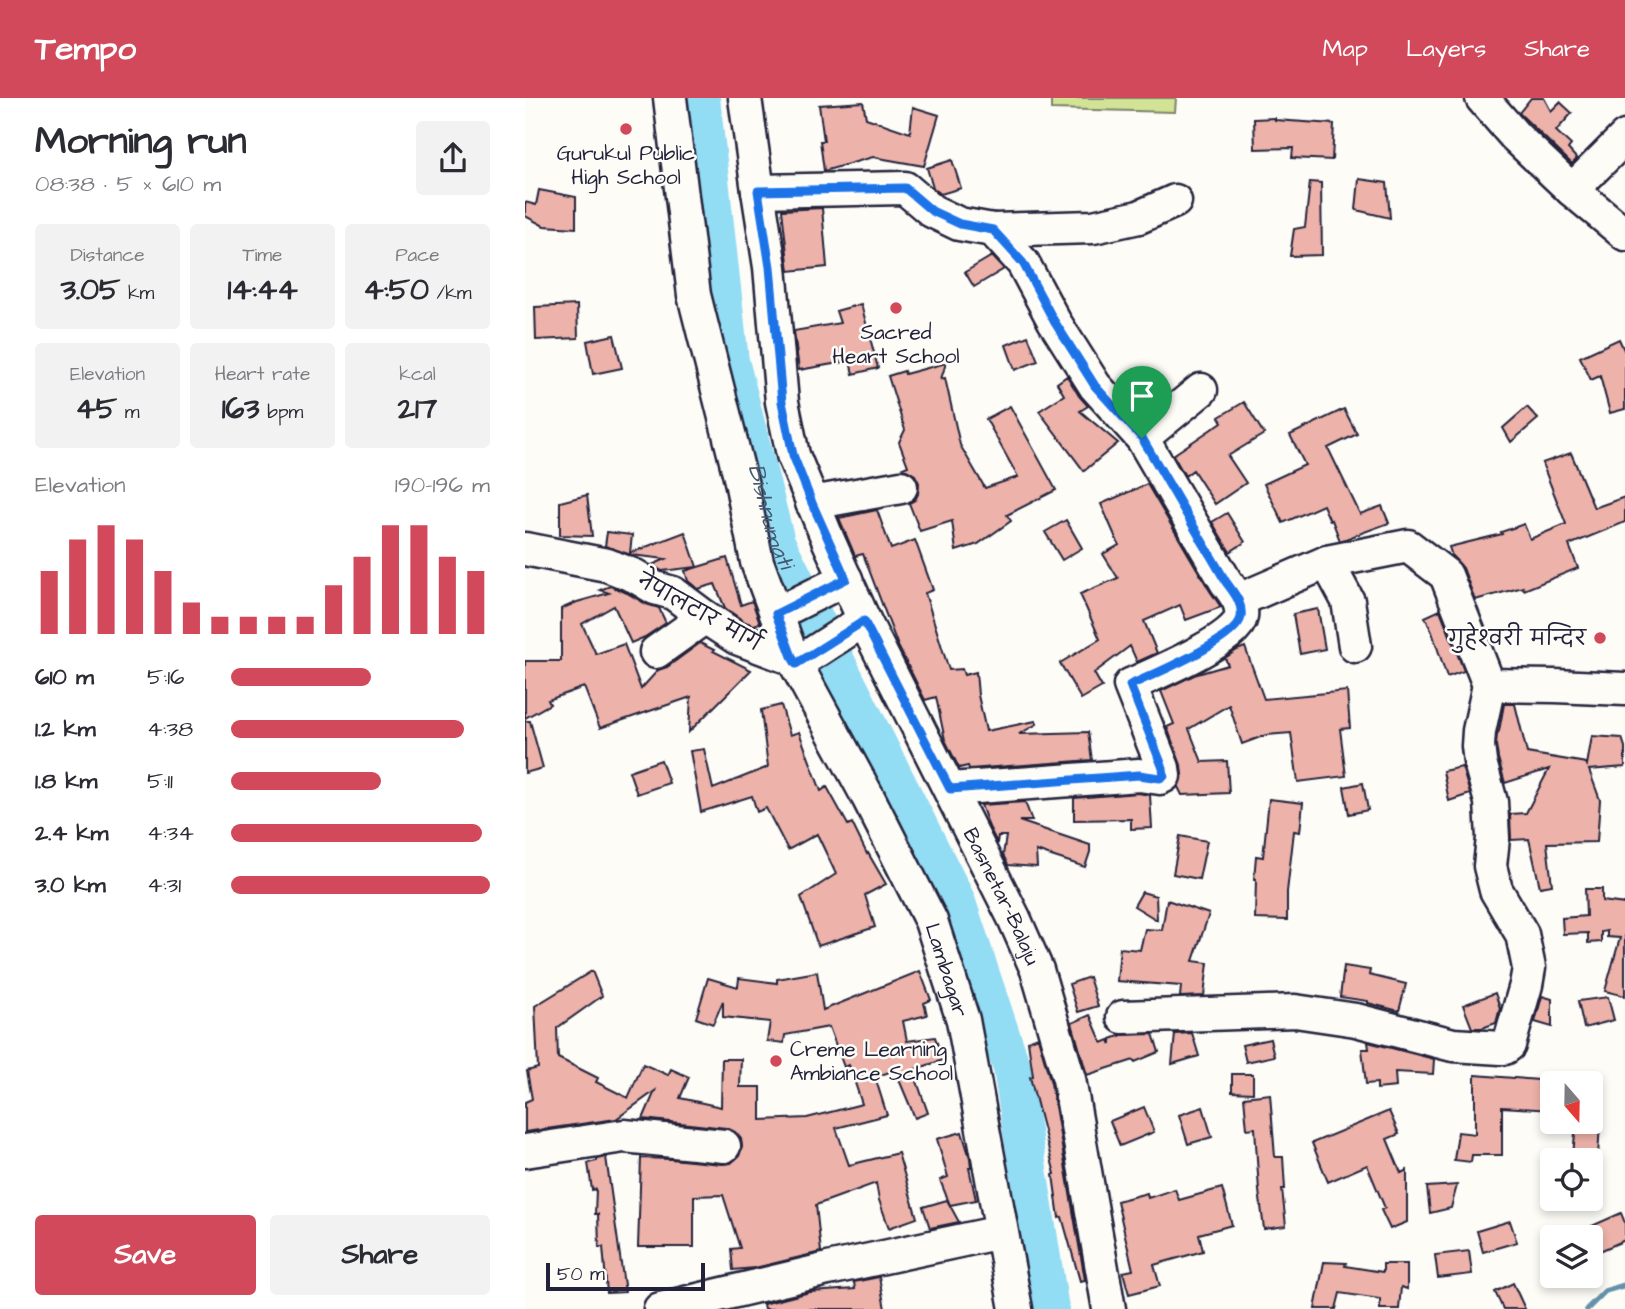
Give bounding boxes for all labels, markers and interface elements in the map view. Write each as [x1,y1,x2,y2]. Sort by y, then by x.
text: Tempo [35,26,136,72]
text: Map [1323,32,1368,66]
text: Layers [1406,32,1486,66]
text: Share [1524,32,1590,66]
text: Morning run [35,116,247,168]
button: share [416,121,490,195]
marker: Gurukul Public High School [618,121,634,137]
place label: Gurukul Public High School [557,139,695,194]
text: 08:38 · 5 × 610 m [35,168,221,200]
text: Distance [71,242,144,269]
text: Time [243,242,282,269]
text: Pace [395,242,440,269]
text: 3.05 [61,269,120,311]
text: 14:44 [227,269,298,311]
text: 4:50 [363,269,429,311]
text: km [120,280,154,307]
text: /km [429,280,472,307]
marker: Sacred Heart School [888,300,904,316]
place label: Sacred Heart School [832,318,960,371]
text: Elevation [70,361,145,388]
text: Heart rate [215,361,310,388]
text: kcal [399,361,436,388]
pin [1112,366,1172,438]
icon: arrive [1123,377,1161,415]
text: 45 [75,388,117,430]
text: 163 [222,388,260,430]
text: 217 [398,388,437,430]
text: m [117,399,140,426]
text: bpm [260,399,303,426]
water label: Bishnumati [740,460,803,577]
text: Elevation [35,469,126,501]
text: 190–196 m [395,469,490,501]
street label: नेपालटार मार्ग [632,563,769,659]
place label: गुहेश्वरी मन्दिर [1447,622,1588,653]
marker: गुहेश्वरी मन्दिर [1592,630,1608,646]
text: 610 m [35,661,94,693]
text: 5:16 [147,661,185,693]
text: 1.2 km [35,713,96,745]
text: 4:38 [147,713,193,745]
text: 1.8 km [35,765,97,797]
text: 5:11 [147,765,173,797]
text: 2.4 km [35,817,108,849]
text: 4:34 [147,817,194,849]
street label: Basnetar-Balaju [956,823,1047,970]
text: 3.0 km [35,869,106,901]
text: 4:31 [147,869,181,901]
street label: Lambagar [918,919,975,1021]
place label: Creme Learning Ambiance School [790,1035,953,1088]
marker: Creme Learning Ambiance School [768,1053,784,1069]
north arrow [1540,1071,1603,1134]
map controls [1540,1071,1603,1288]
button: locate [1540,1148,1603,1211]
button: Save [35,1215,256,1295]
button: Share [270,1215,490,1295]
button: layers [1540,1225,1603,1288]
scale bar [546,1260,705,1292]
text: 50 m [557,1261,605,1288]

